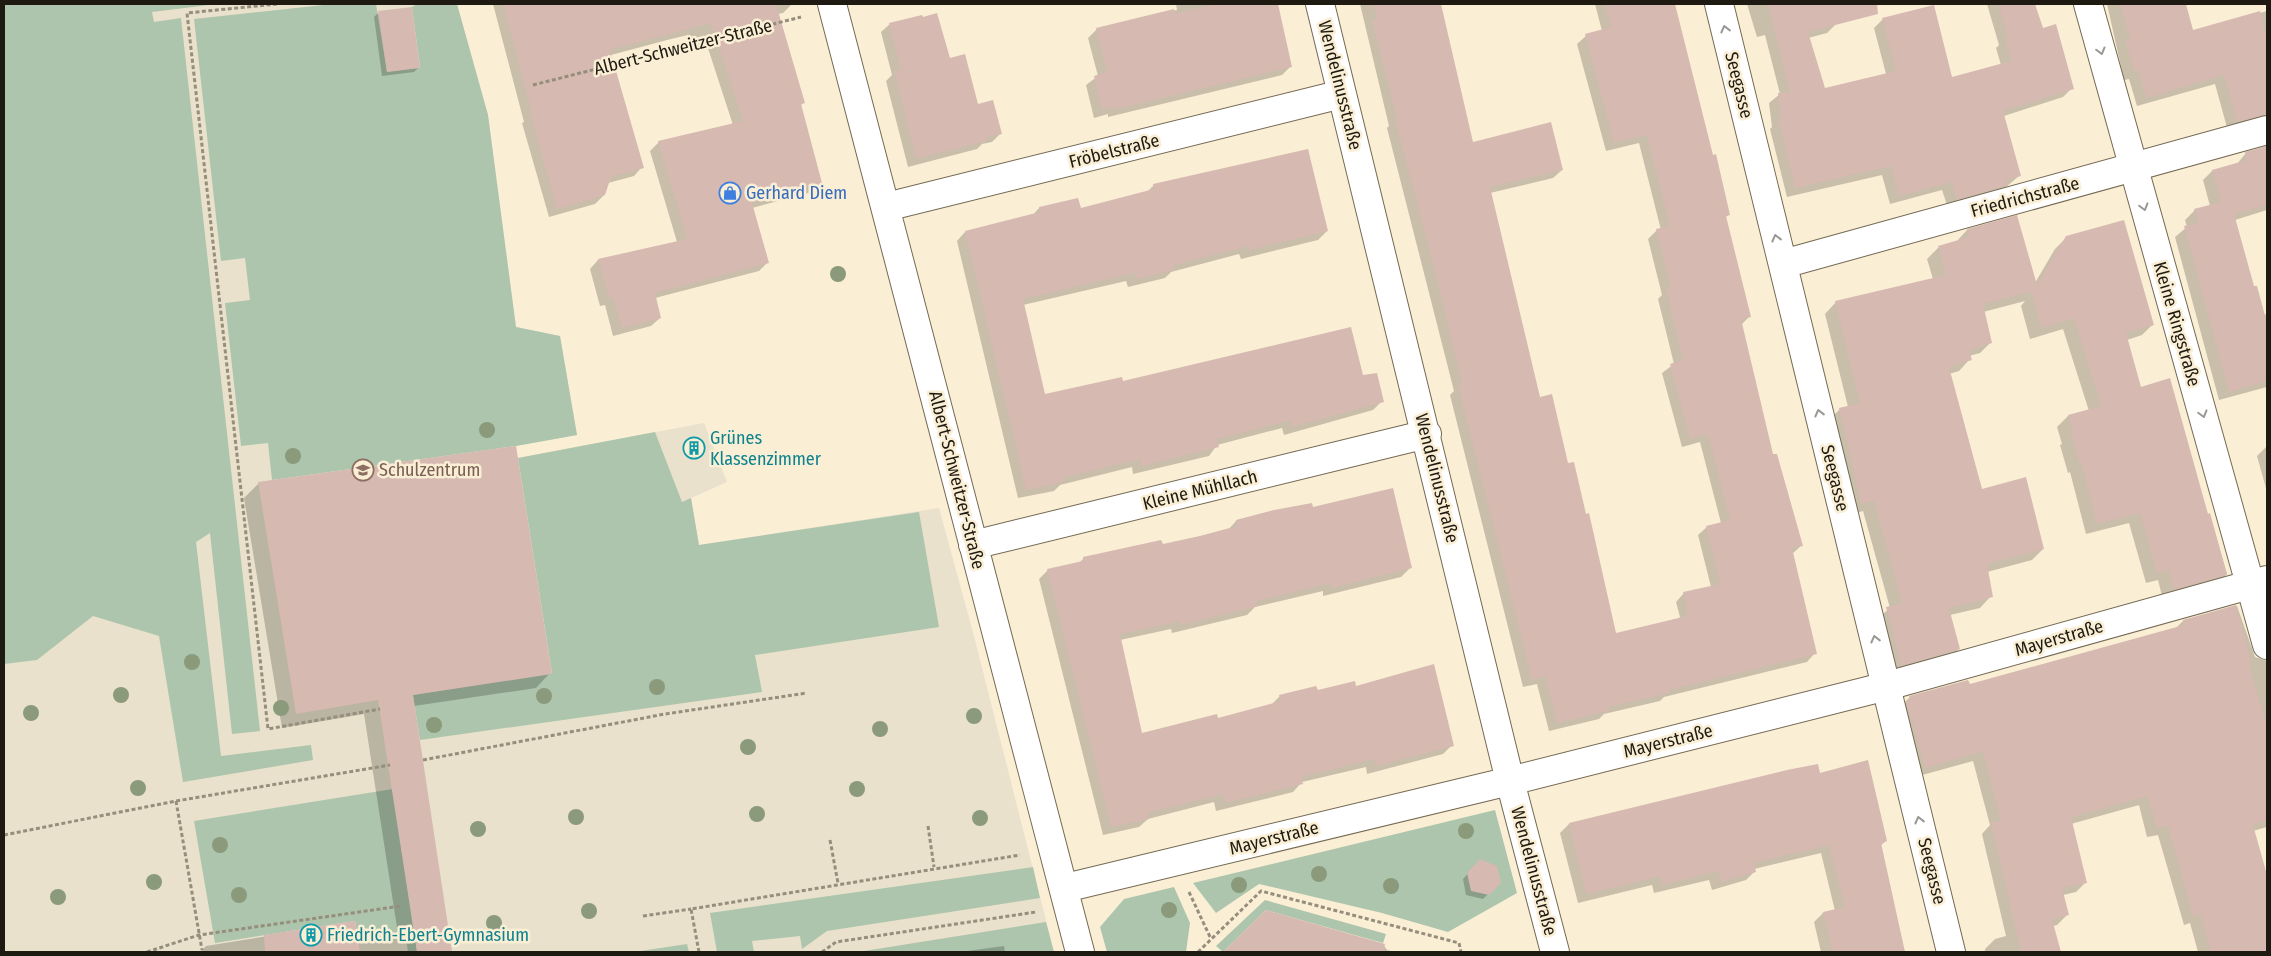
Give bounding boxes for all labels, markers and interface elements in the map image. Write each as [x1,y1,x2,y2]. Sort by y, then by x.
street label: Albert-Schweitzer-Straße [592,14,774,80]
street label: Wendelinusstraße [1313,18,1367,152]
one-way arrow [1720,25,1731,34]
one-way arrow [2095,46,2106,55]
street label: Seegasse [1720,50,1758,121]
street label: Fröbelstraße [1067,129,1162,173]
street label: Friedrichstraße [1968,172,2082,222]
shop icon: Gerhard Diem [718,181,742,205]
place label: Gerhard Diem [746,182,847,204]
one-way arrow [2139,203,2149,211]
one-way arrow [1771,234,1782,243]
street label: Kleine Ringstraße [2149,259,2205,389]
street label: Albert-Schweitzer-Straße [924,389,990,571]
one-way arrow [1814,409,1825,418]
one-way arrow [2197,410,2207,418]
street label: Wendelinusstraße [1410,411,1464,545]
place label: Grünes Klassenzimmer [710,427,822,470]
building icon: Grünes Klassenzimmer [682,436,706,460]
street label: Seegasse [1816,443,1854,514]
school or university icon: Schulzentrum [351,458,375,482]
place label: Schulzentrum [379,459,480,481]
street label: Kleine Mühllach [1140,465,1260,515]
street label: Mayerstraße [2012,615,2106,661]
one-way arrow [1870,634,1881,643]
street label: Mayerstraße [1621,719,1715,763]
street label: Wendelinusstraße [1506,804,1562,938]
one-way arrow [1914,815,1925,824]
street label: Mayerstraße [1227,816,1321,860]
street label: Seegasse [1913,836,1951,907]
building icon: Friedrich-Ebert-Gymnasium [299,923,323,947]
place label: Friedrich-Ebert-Gymnasium [327,924,529,946]

